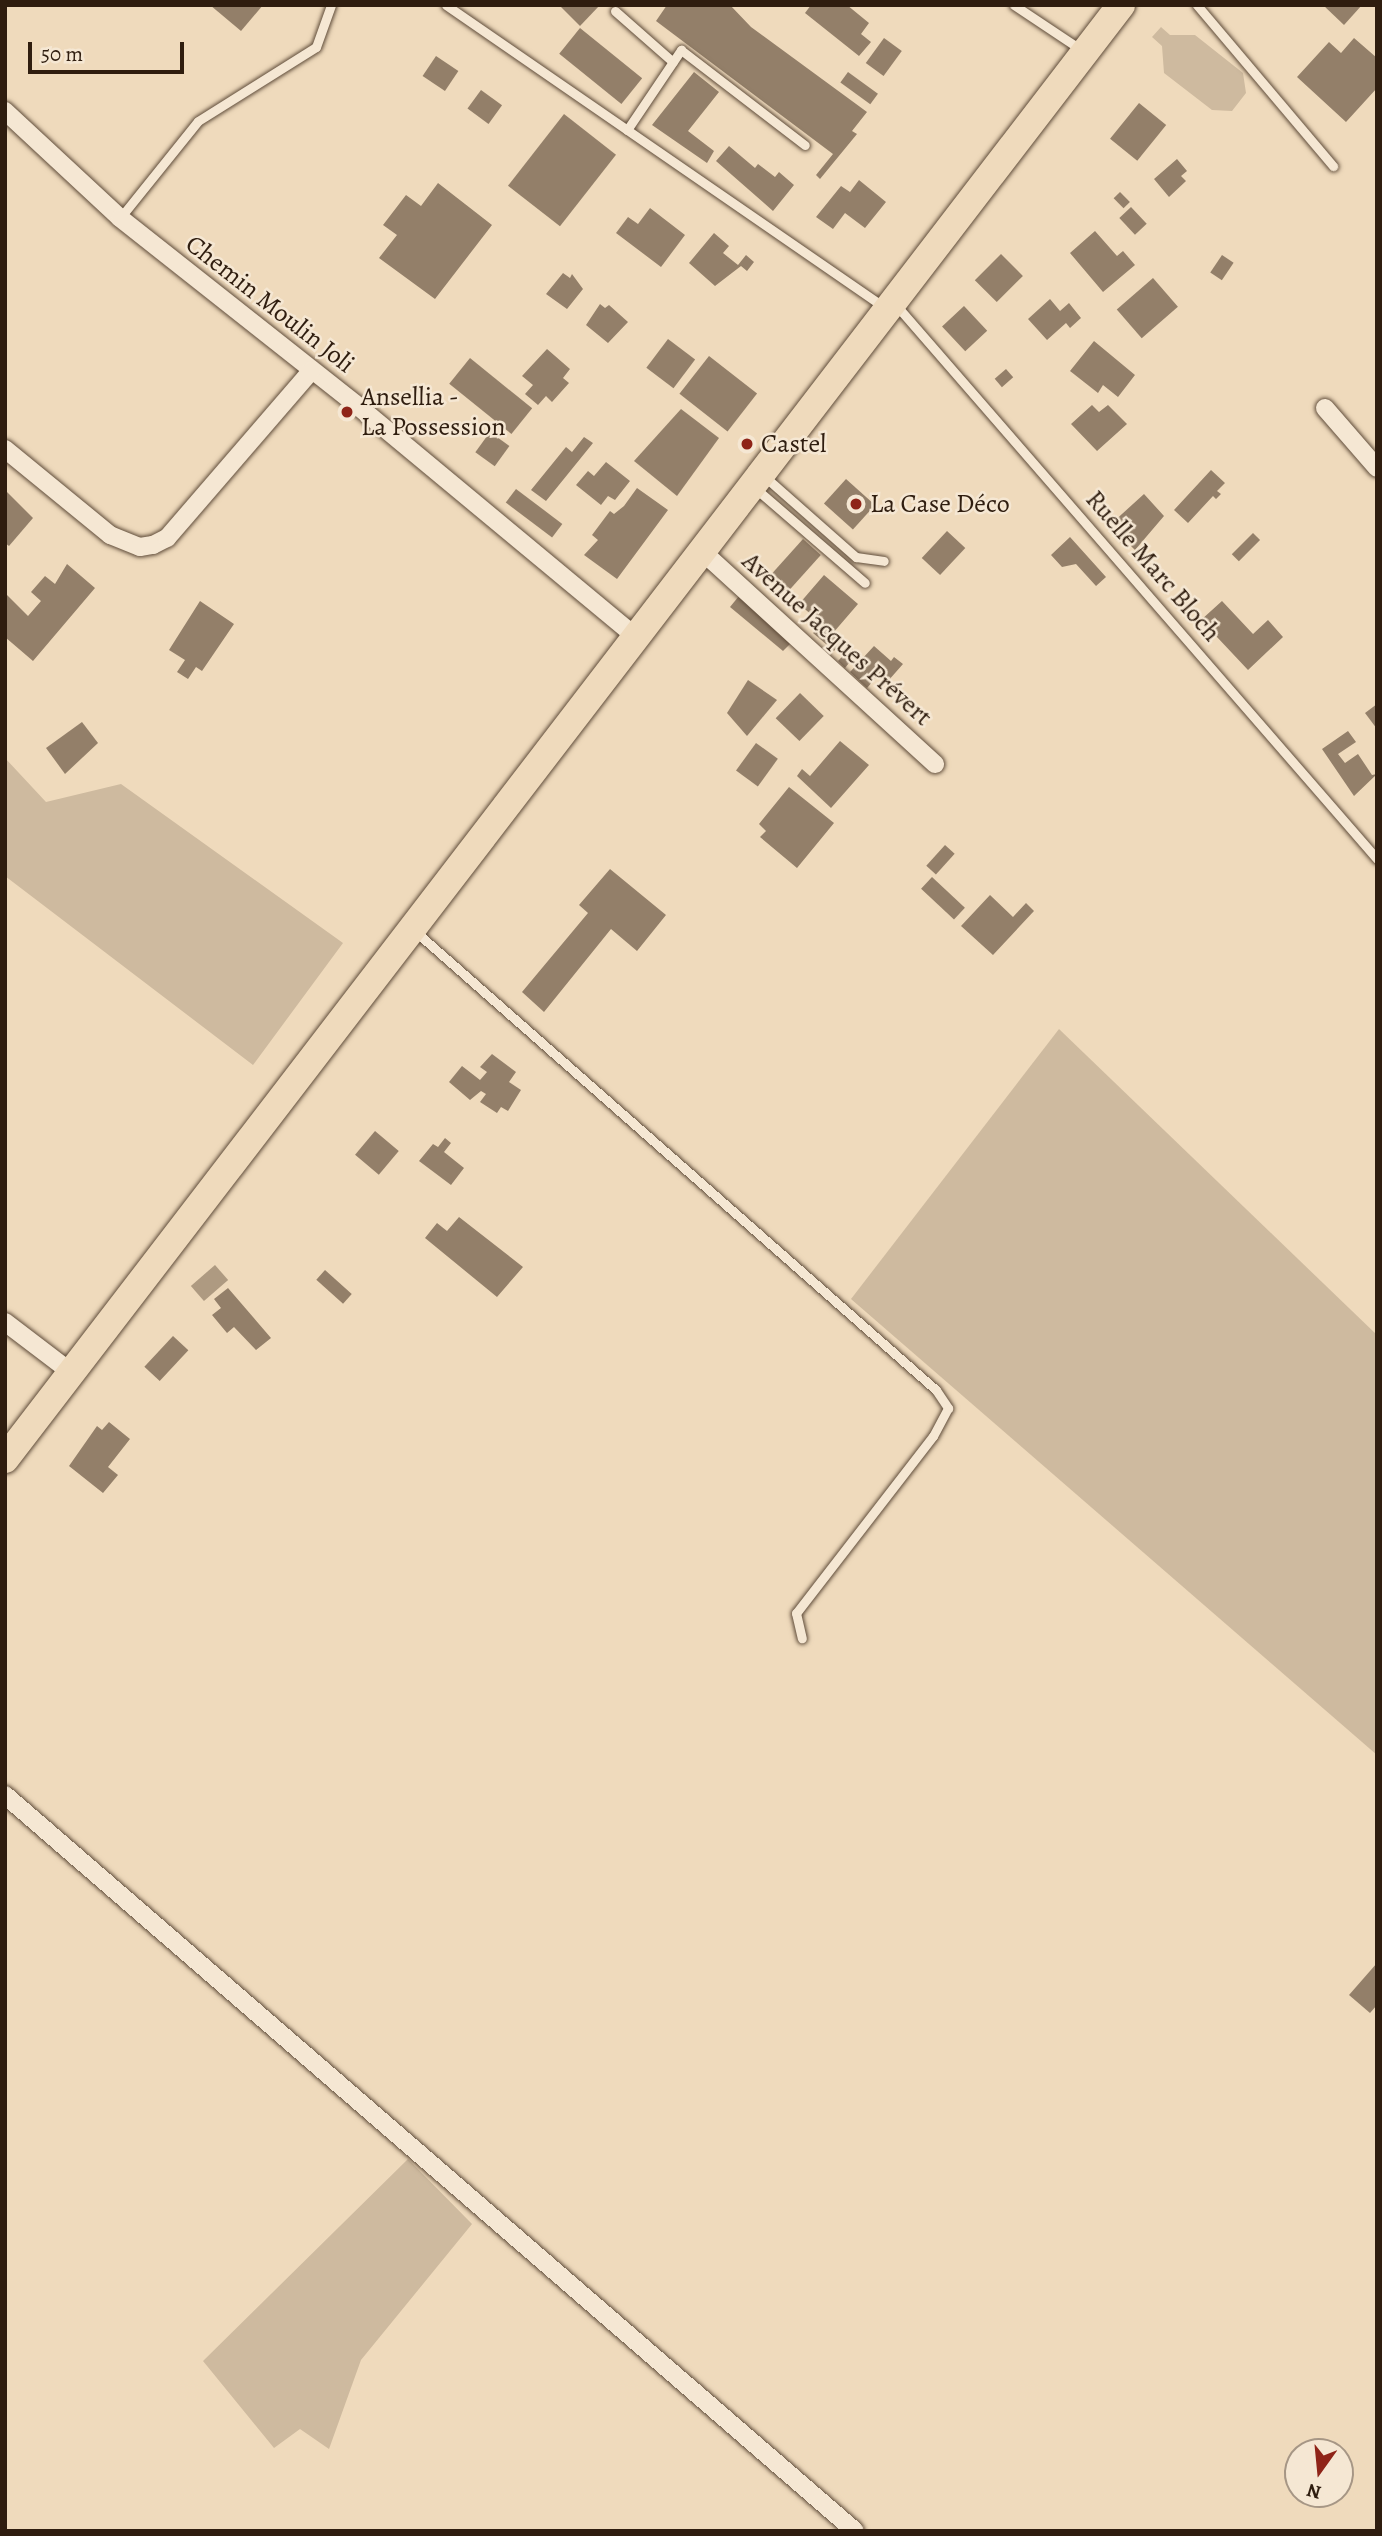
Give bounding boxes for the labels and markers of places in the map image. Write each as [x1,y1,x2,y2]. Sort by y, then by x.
place label: Ansellia - La Possession [361,381,506,442]
marker: Ansellia - La Possession [339,404,355,420]
place label: Castel [761,428,826,460]
marker: Castel [739,436,755,452]
place label: La Case Déco [870,488,1010,520]
marker: La Case Déco [848,496,864,512]

